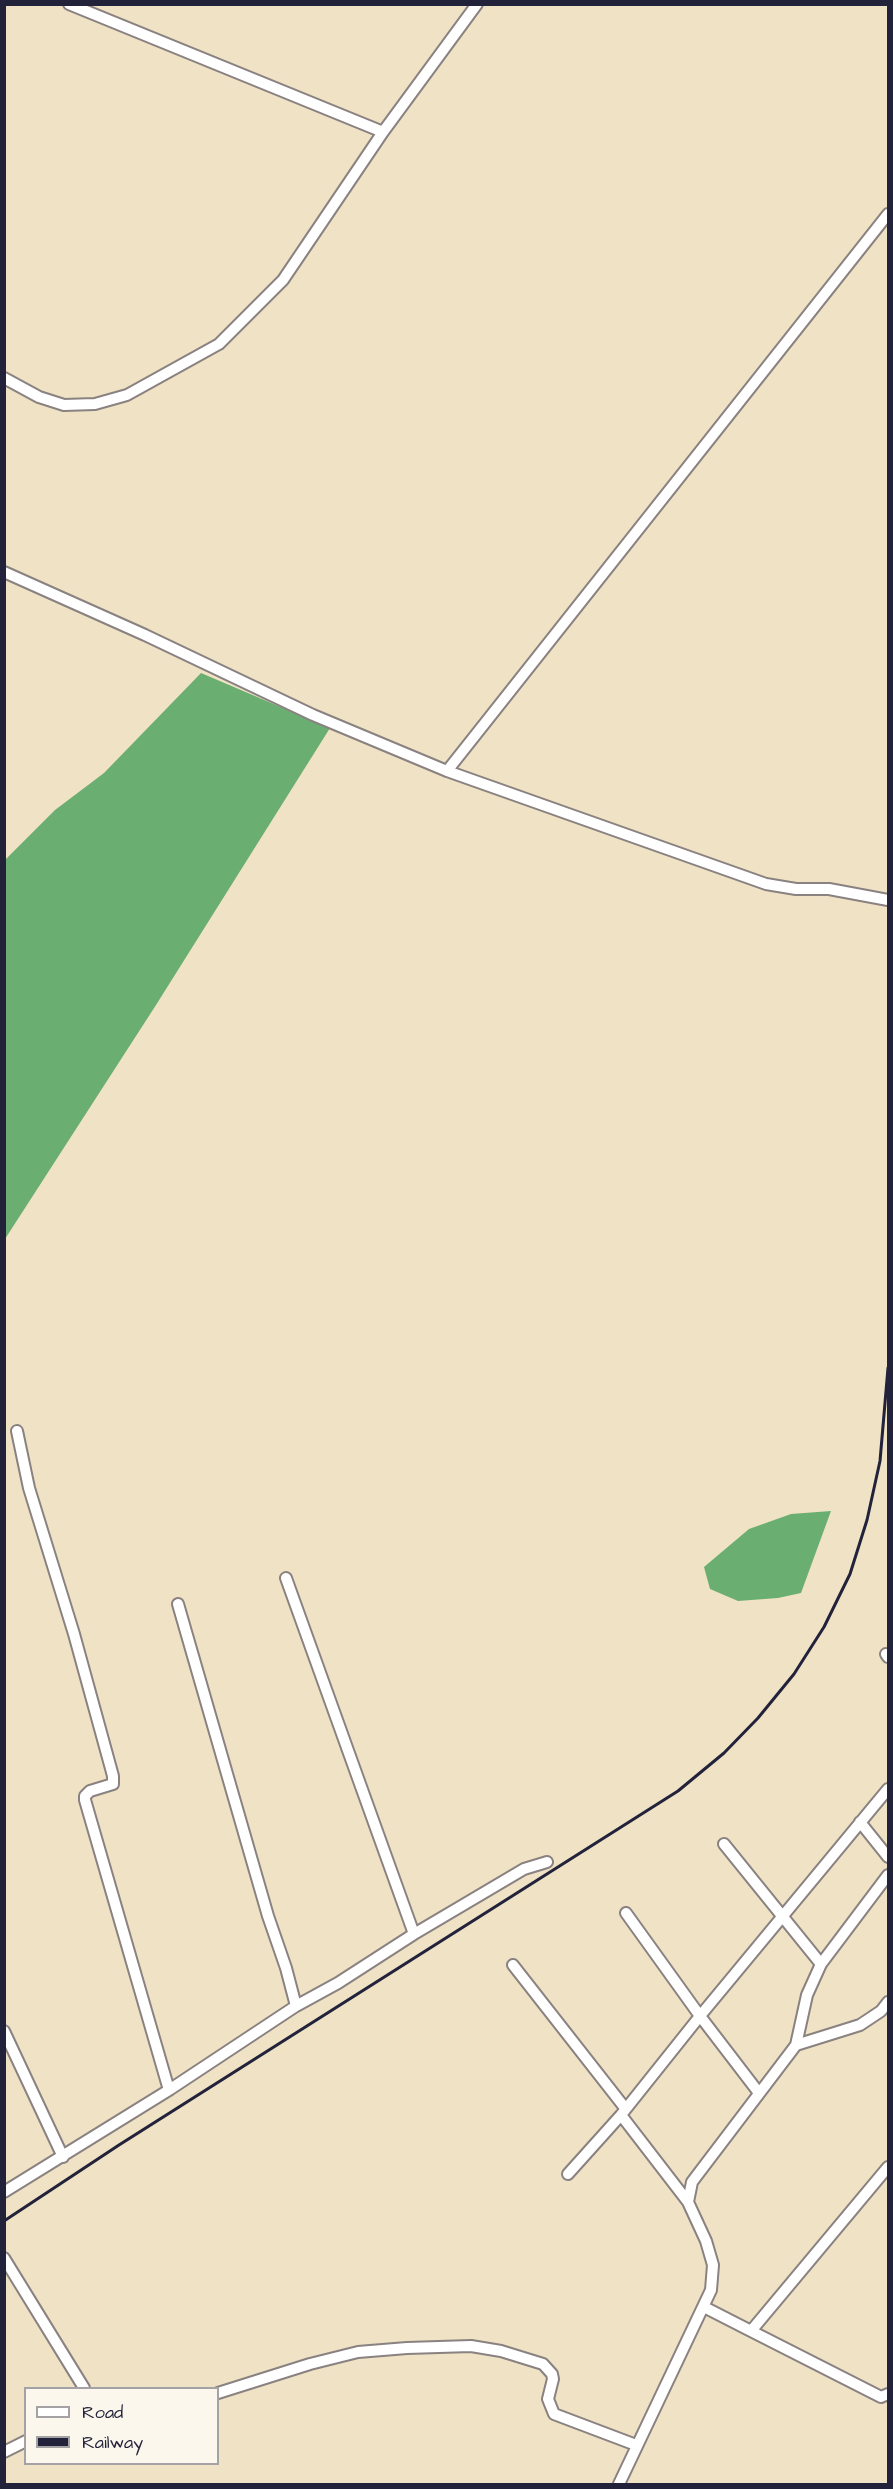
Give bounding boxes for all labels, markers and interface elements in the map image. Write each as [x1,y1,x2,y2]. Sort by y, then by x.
legend [24,2387,219,2465]
text: Road [82,2400,123,2425]
text: Railway [82,2430,143,2455]

